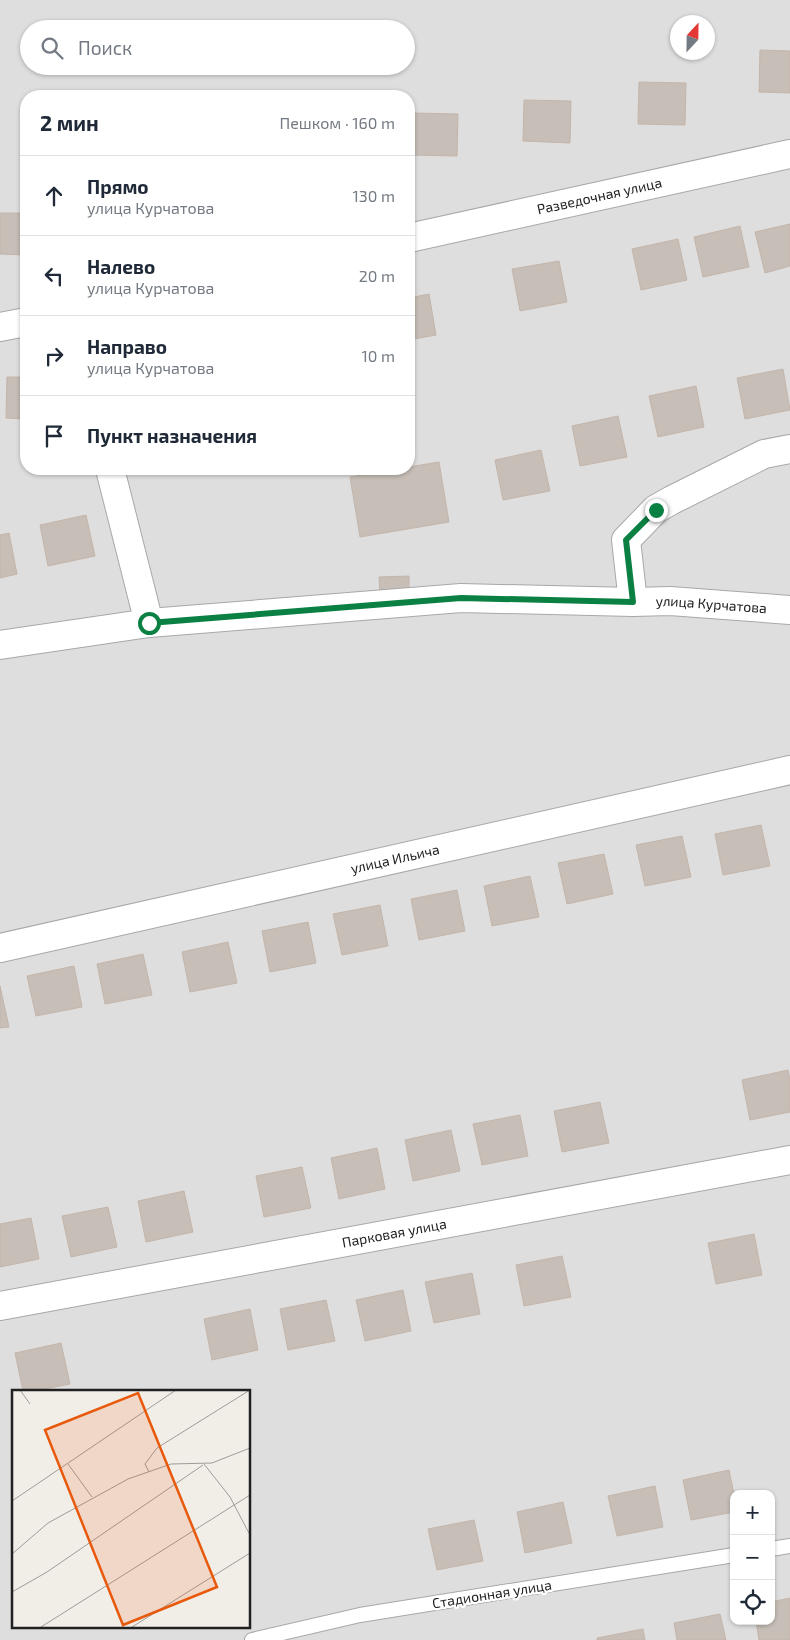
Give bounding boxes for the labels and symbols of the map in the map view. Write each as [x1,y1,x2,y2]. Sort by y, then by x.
north arrow [670,15,715,60]
street label: Разведочная улица [535,173,663,218]
route end [645,499,668,522]
street label: улица Курчатова [655,592,767,616]
route start [138,612,161,635]
street label: улица Ильича [349,840,441,877]
street label: Парковая улица [341,1215,448,1251]
inset map [12,1390,250,1628]
street label: Стадионная улица [431,1576,553,1611]

